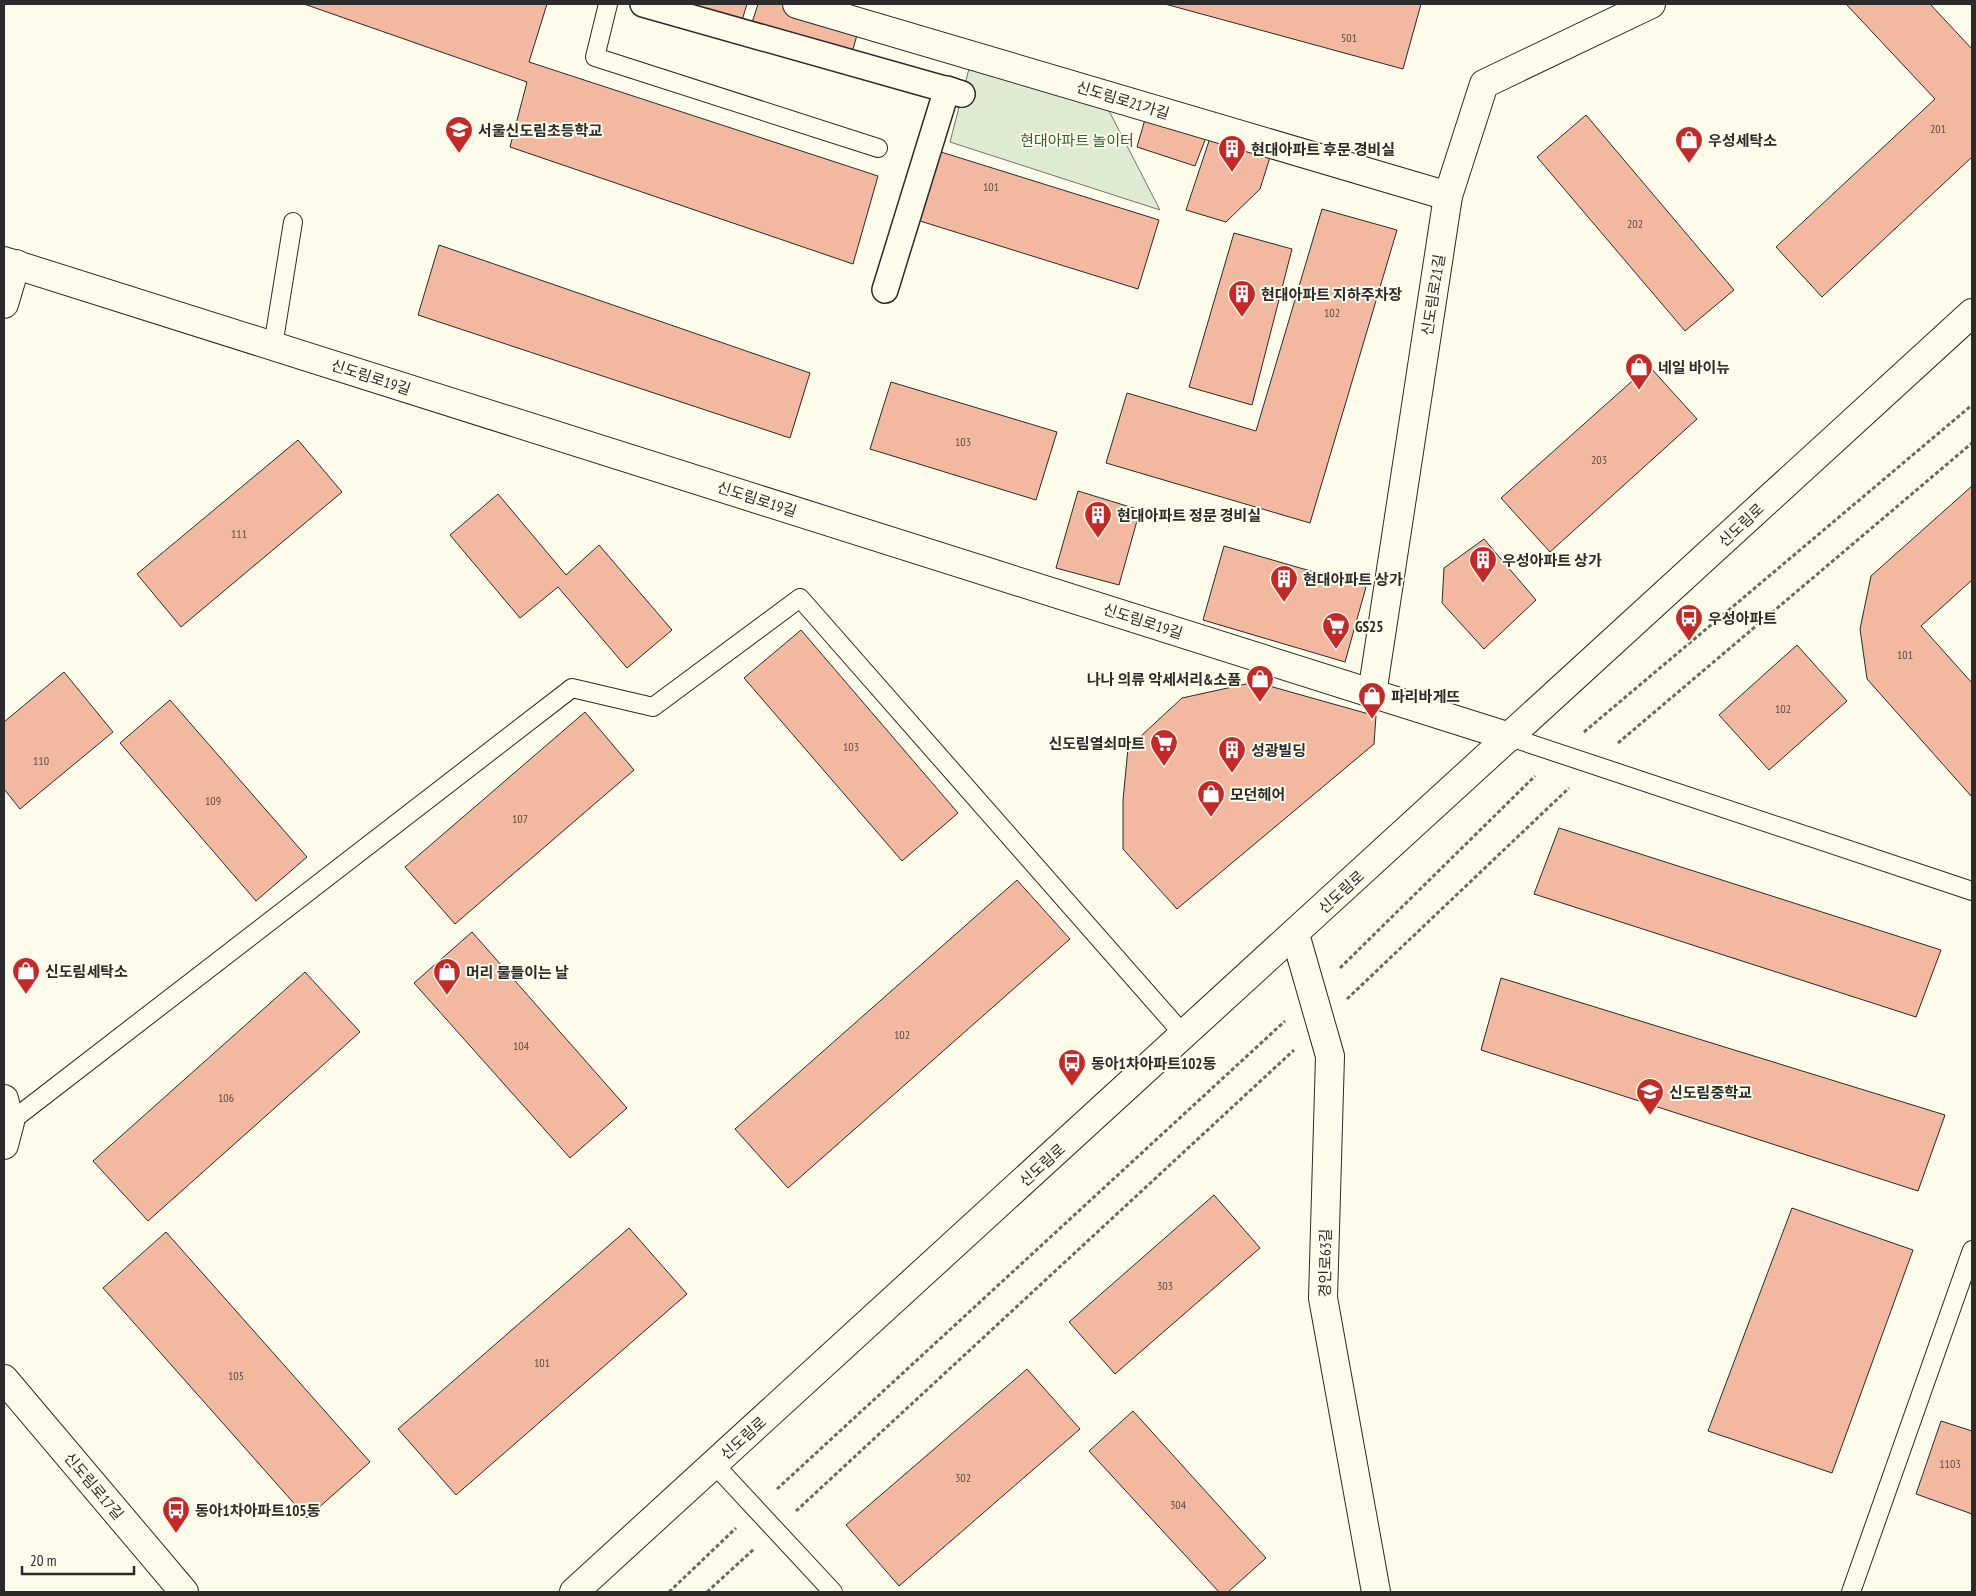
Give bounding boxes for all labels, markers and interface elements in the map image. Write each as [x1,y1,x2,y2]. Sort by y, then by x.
house number: 501 [1341,30,1357,45]
street label: 신도림로21가길 [1074,77,1172,123]
school or university icon: 서울신도림초등학교 [444,115,474,154]
place label: 서울신도림초등학교 [478,121,602,140]
house number: 201 [1930,121,1946,136]
shop icon: 우성세탁소 [1674,125,1704,164]
park label: 현대아파트 놀이터 [1020,131,1134,150]
place label: 우성세탁소 [1708,131,1777,150]
building icon: 현대아파트 후문 경비실 [1217,134,1247,173]
place label: 현대아파트 후문 경비실 [1251,140,1395,159]
house number: 101 [983,179,999,194]
house number: 202 [1627,216,1643,231]
street label: 신도림로21길 [1417,253,1449,337]
building icon: 현대아파트 지하주차장 [1227,279,1257,318]
place label: 현대아파트 지하주차장 [1261,285,1402,304]
house number: 102 [1324,305,1340,320]
shop icon: 네일 바이뉴 [1624,352,1654,391]
street label: 신도림로19길 [329,355,413,399]
place label: 네일 바이뉴 [1658,358,1730,377]
house number: 103 [955,434,971,449]
house number: 203 [1591,452,1607,467]
street label: 신도림로19길 [715,477,799,521]
street label: 신도림로 [1714,499,1768,551]
building icon: 현대아파트 정문 경비실 [1083,500,1113,539]
place label: 현대아파트 정문 경비실 [1117,506,1261,525]
house number: 111 [231,526,247,541]
building icon: 우성아파트 상가 [1468,545,1498,584]
place label: 우성아파트 상가 [1502,551,1602,570]
building icon: 현대아파트 상가 [1269,564,1299,603]
place label: 현대아파트 상가 [1303,570,1403,589]
street label: 신도림로19길 [1101,599,1185,643]
bus stop icon: 우성아파트 [1674,603,1704,642]
place label: 우성아파트 [1708,609,1777,628]
supermarket icon: GS25 [1321,611,1351,650]
place label: GS25 [1355,617,1383,636]
house number: 101 [1897,647,1913,662]
shop icon: 나나 의류 악세서리&소품 [1245,664,1275,703]
place label: 나나 의류 악세서리&소품 [1087,670,1241,689]
shop icon: 파리바게뜨 [1357,681,1387,720]
place label: 파리바게뜨 [1391,687,1460,706]
house number: 102 [1775,701,1791,716]
supermarket icon: 신도림열쇠마트 [1149,728,1179,767]
place label: 신도림열쇠마트 [1048,734,1145,753]
building icon: 성광빌딩 [1217,735,1247,774]
house number: 103 [843,739,859,754]
place label: 성광빌딩 [1251,741,1306,760]
house number: 110 [33,753,49,768]
shop icon: 모던헤어 [1196,779,1226,818]
place label: 모던헤어 [1230,785,1285,804]
house number: 109 [205,793,221,808]
house number: 107 [512,811,528,826]
street label: 신도림로 [1314,866,1368,918]
shop icon: 신도림세탁소 [11,956,41,995]
shop icon: 머리 물들이는 날 [432,957,462,996]
place label: 신도림세탁소 [45,962,128,981]
place label: 머리 물들이는 날 [466,963,569,982]
house number: 102 [894,1027,910,1042]
house number: 104 [513,1038,530,1053]
bus stop icon: 동아1차아파트102동 [1057,1048,1087,1087]
place label: 동아1차아파트102동 [1091,1054,1216,1073]
school or university icon: 신도림중학교 [1635,1077,1665,1116]
place label: 신도림중학교 [1669,1083,1752,1102]
house number: 106 [218,1090,234,1105]
street label: 신도림로 [1015,1139,1069,1191]
street label: 경인로63길 [1315,1228,1335,1298]
house number: 303 [1157,1278,1173,1293]
house number: 101 [534,1355,550,1370]
house number: 105 [228,1368,244,1383]
street label: 신도림로 [716,1412,770,1464]
street label: 신도림로17길 [60,1448,128,1524]
house number: 1103 [1939,1456,1961,1471]
house number: 302 [955,1470,971,1485]
bus stop icon: 동아1차아파트105동 [161,1495,191,1534]
house number: 304 [1170,1497,1187,1512]
place label: 동아1차아파트105동 [195,1501,320,1520]
scale bar [22,1544,135,1576]
text: 20 m [30,1551,56,1570]

